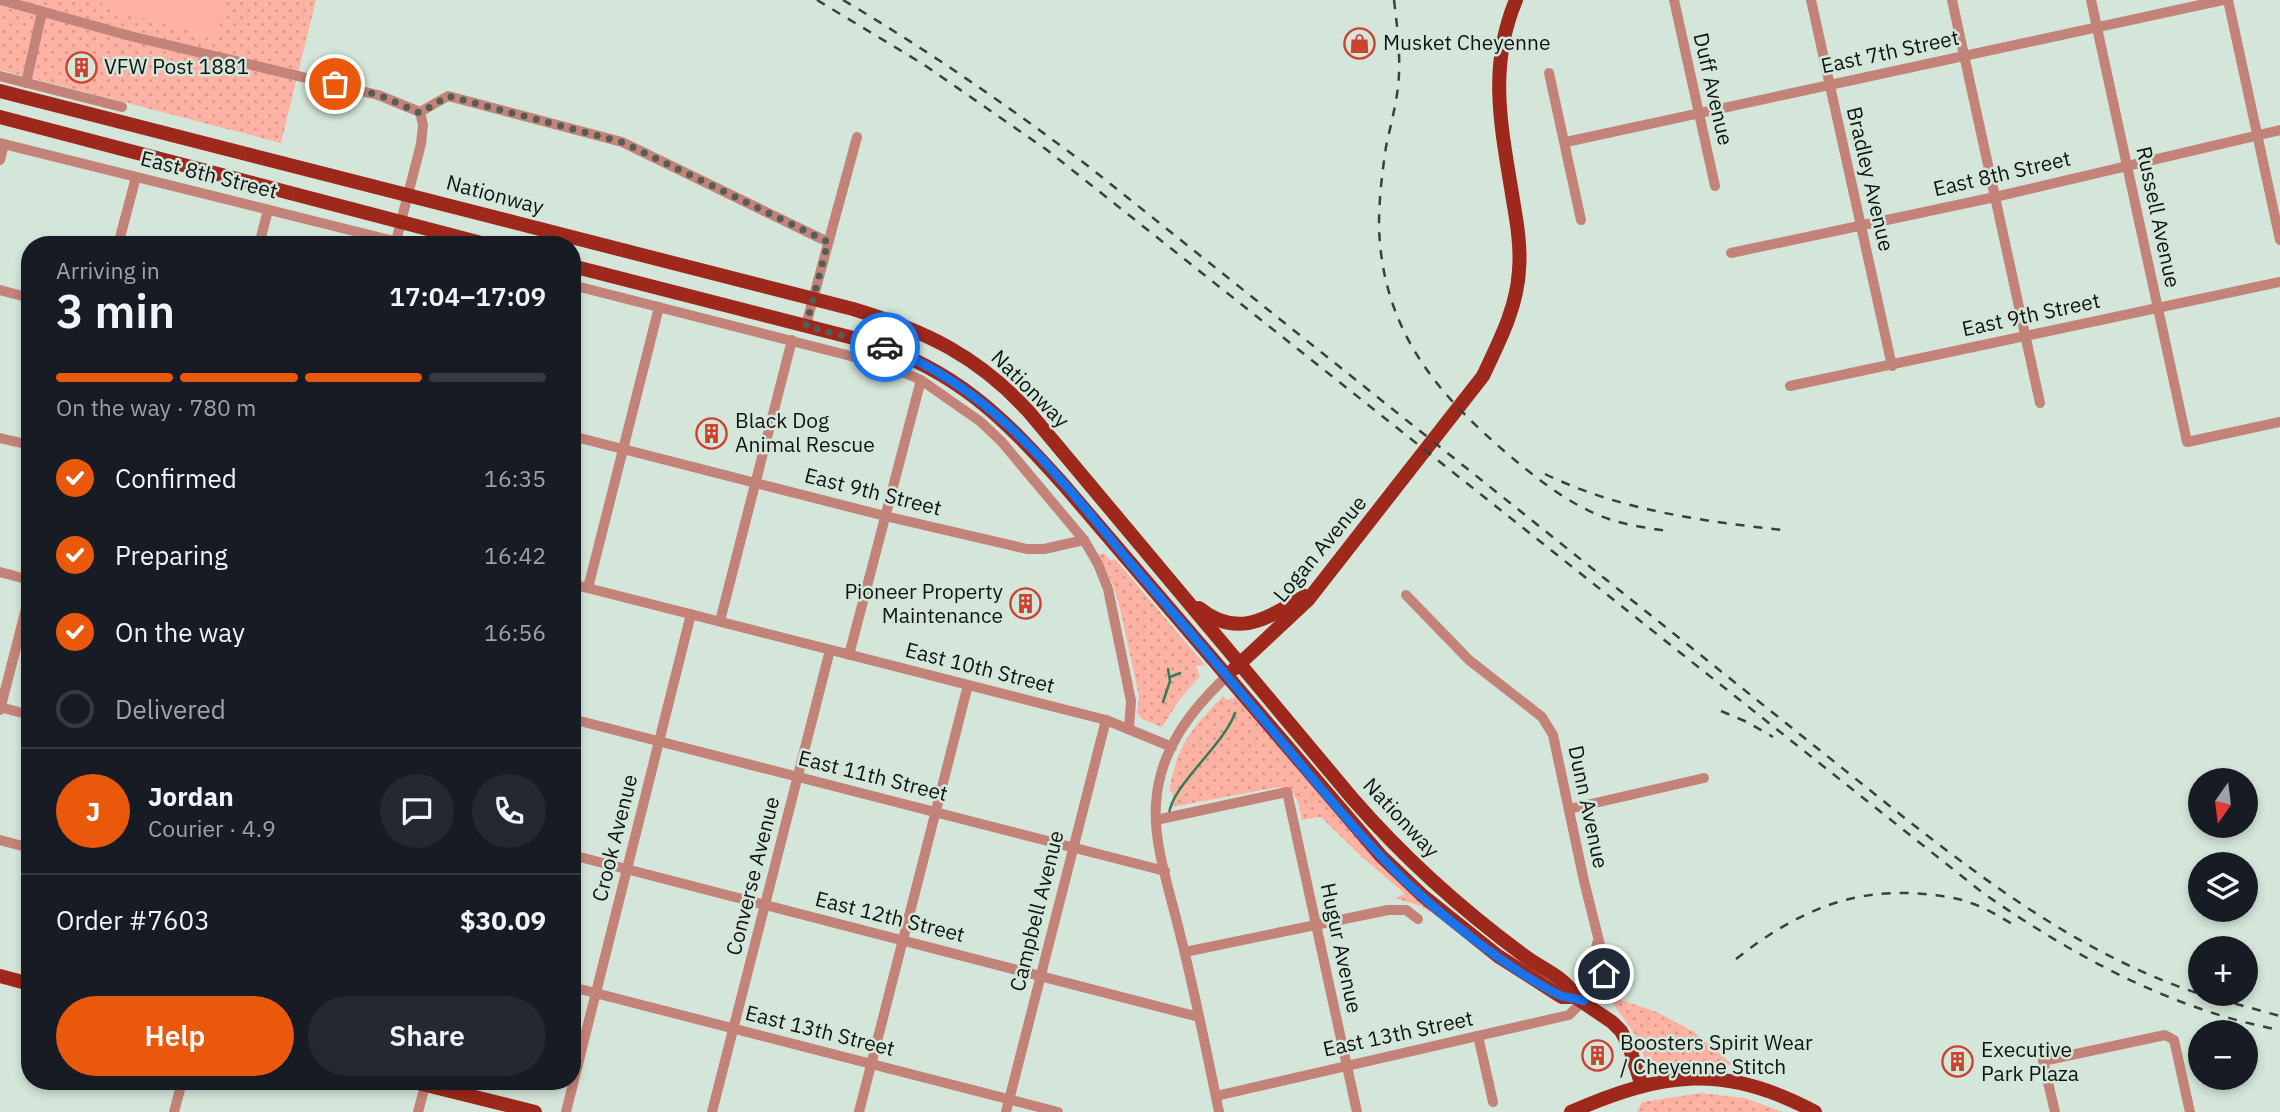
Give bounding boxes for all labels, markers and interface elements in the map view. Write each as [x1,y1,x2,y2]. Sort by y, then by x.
street label: East 7th Street [1818,23,1961,79]
shop icon: Musket Cheyenne [1343,26,1377,60]
place label: Musket Cheyenne [1383,28,1550,56]
street label: Duff Avenue [1687,30,1741,148]
building icon: VFW Post 1881 [64,50,98,84]
place label: VFW Post 1881 [104,52,249,80]
pin [305,54,365,114]
icon: bag [316,65,354,103]
street label: Bradley Avenue [1841,104,1901,254]
street label: East 8th Street [138,143,281,205]
street label: East 8th Street [1930,144,2073,202]
street label: Russell Avenue [2130,144,2188,290]
street label: Nationway [443,168,548,221]
text: Arriving in [56,255,160,285]
text: 17:04–17:09 [389,279,546,313]
text: 3 min [56,281,175,341]
street label: East 9th Street [1959,286,2102,342]
courier [850,312,920,382]
icon: car [866,328,904,366]
street label: Nationway [986,343,1076,434]
text: On the way · 780 m [56,392,256,422]
place label: Black Dog Animal Rescue [735,406,875,458]
building icon: Black Dog Animal Rescue [695,416,729,450]
icon: check [56,459,94,497]
street label: East 9th Street [802,460,945,522]
text: Confirmed [115,461,237,495]
text: 16:35 [484,463,546,493]
street label: Logan Avenue [1266,489,1372,608]
icon: check [56,536,94,574]
text: Preparing [115,538,228,572]
text: 16:42 [484,540,546,570]
place label: Pioneer Property Maintenance [844,577,1004,629]
building icon: Pioneer Property Maintenance [1009,587,1043,621]
icon: check [56,613,94,651]
text: On the way [115,615,245,649]
text: 16:56 [484,617,546,647]
street label: East 10th Street [903,635,1058,699]
text: Delivered [115,692,226,726]
street label: East 11th Street [796,743,951,807]
street label: Dunn Avenue [1562,743,1616,871]
north arrow [2188,768,2258,838]
map controls [2188,768,2258,1090]
street label: Crook Avenue [585,771,643,904]
street label: Nationway [1357,771,1446,864]
button: chat [380,774,454,848]
button: phone [472,774,546,848]
text: Jordan [148,779,234,813]
street label: Converse Avenue [719,793,785,958]
text: J [86,794,100,828]
text: Courier · 4.9 [148,813,276,843]
street label: Campbell Avenue [1003,827,1070,994]
button: layers [2188,852,2258,922]
street label: Hugur Avenue [1315,880,1369,1016]
street label: East 12th Street [813,884,968,948]
text: Order #7603 [56,903,210,937]
text: $30.09 [460,903,546,937]
button: + [2188,936,2258,1006]
pin [1574,944,1634,1004]
icon: home [1585,955,1623,993]
button: Help [56,996,294,1076]
button: Share [308,996,546,1076]
street label: East 13th Street [743,998,898,1062]
street label: East 13th Street [1320,1003,1475,1063]
button: − [2188,1020,2258,1090]
place label: Boosters Spirit Wear / Cheyenne Stitch [1620,1028,1813,1080]
place label: Executive Park Plaza [1981,1035,2079,1087]
building icon: Boosters Spirit Wear / Cheyenne Stitch [1580,1038,1614,1072]
building icon: Executive Park Plaza [1941,1045,1975,1079]

